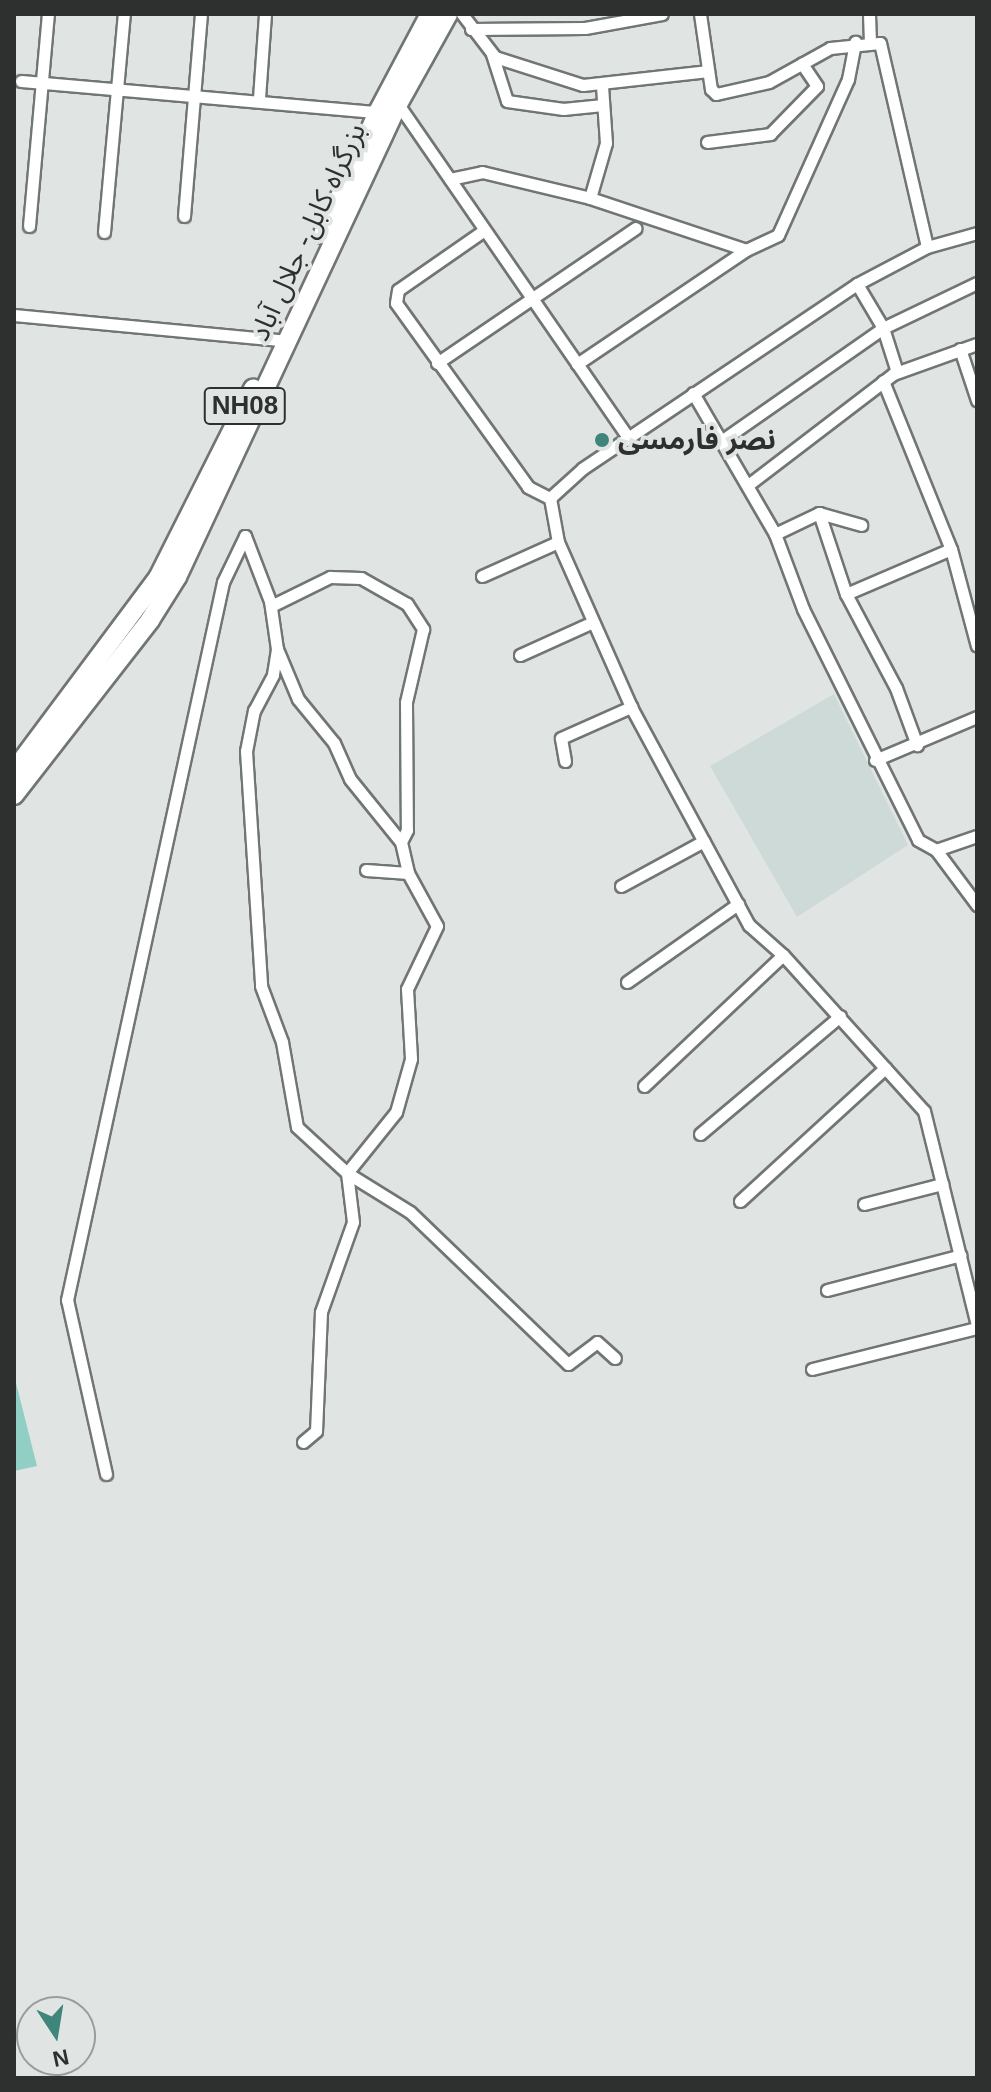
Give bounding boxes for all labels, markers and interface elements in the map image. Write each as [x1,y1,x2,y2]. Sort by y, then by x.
street label: بزرگراه کابل- جلال آباد [243,118,373,346]
road number: NH08 [203,384,287,428]
place label: نصر فارمسی [618,423,776,457]
marker: نصر فارمسی [593,431,611,449]
north arrow [16,1996,96,2076]
text: N [50,2044,71,2072]

